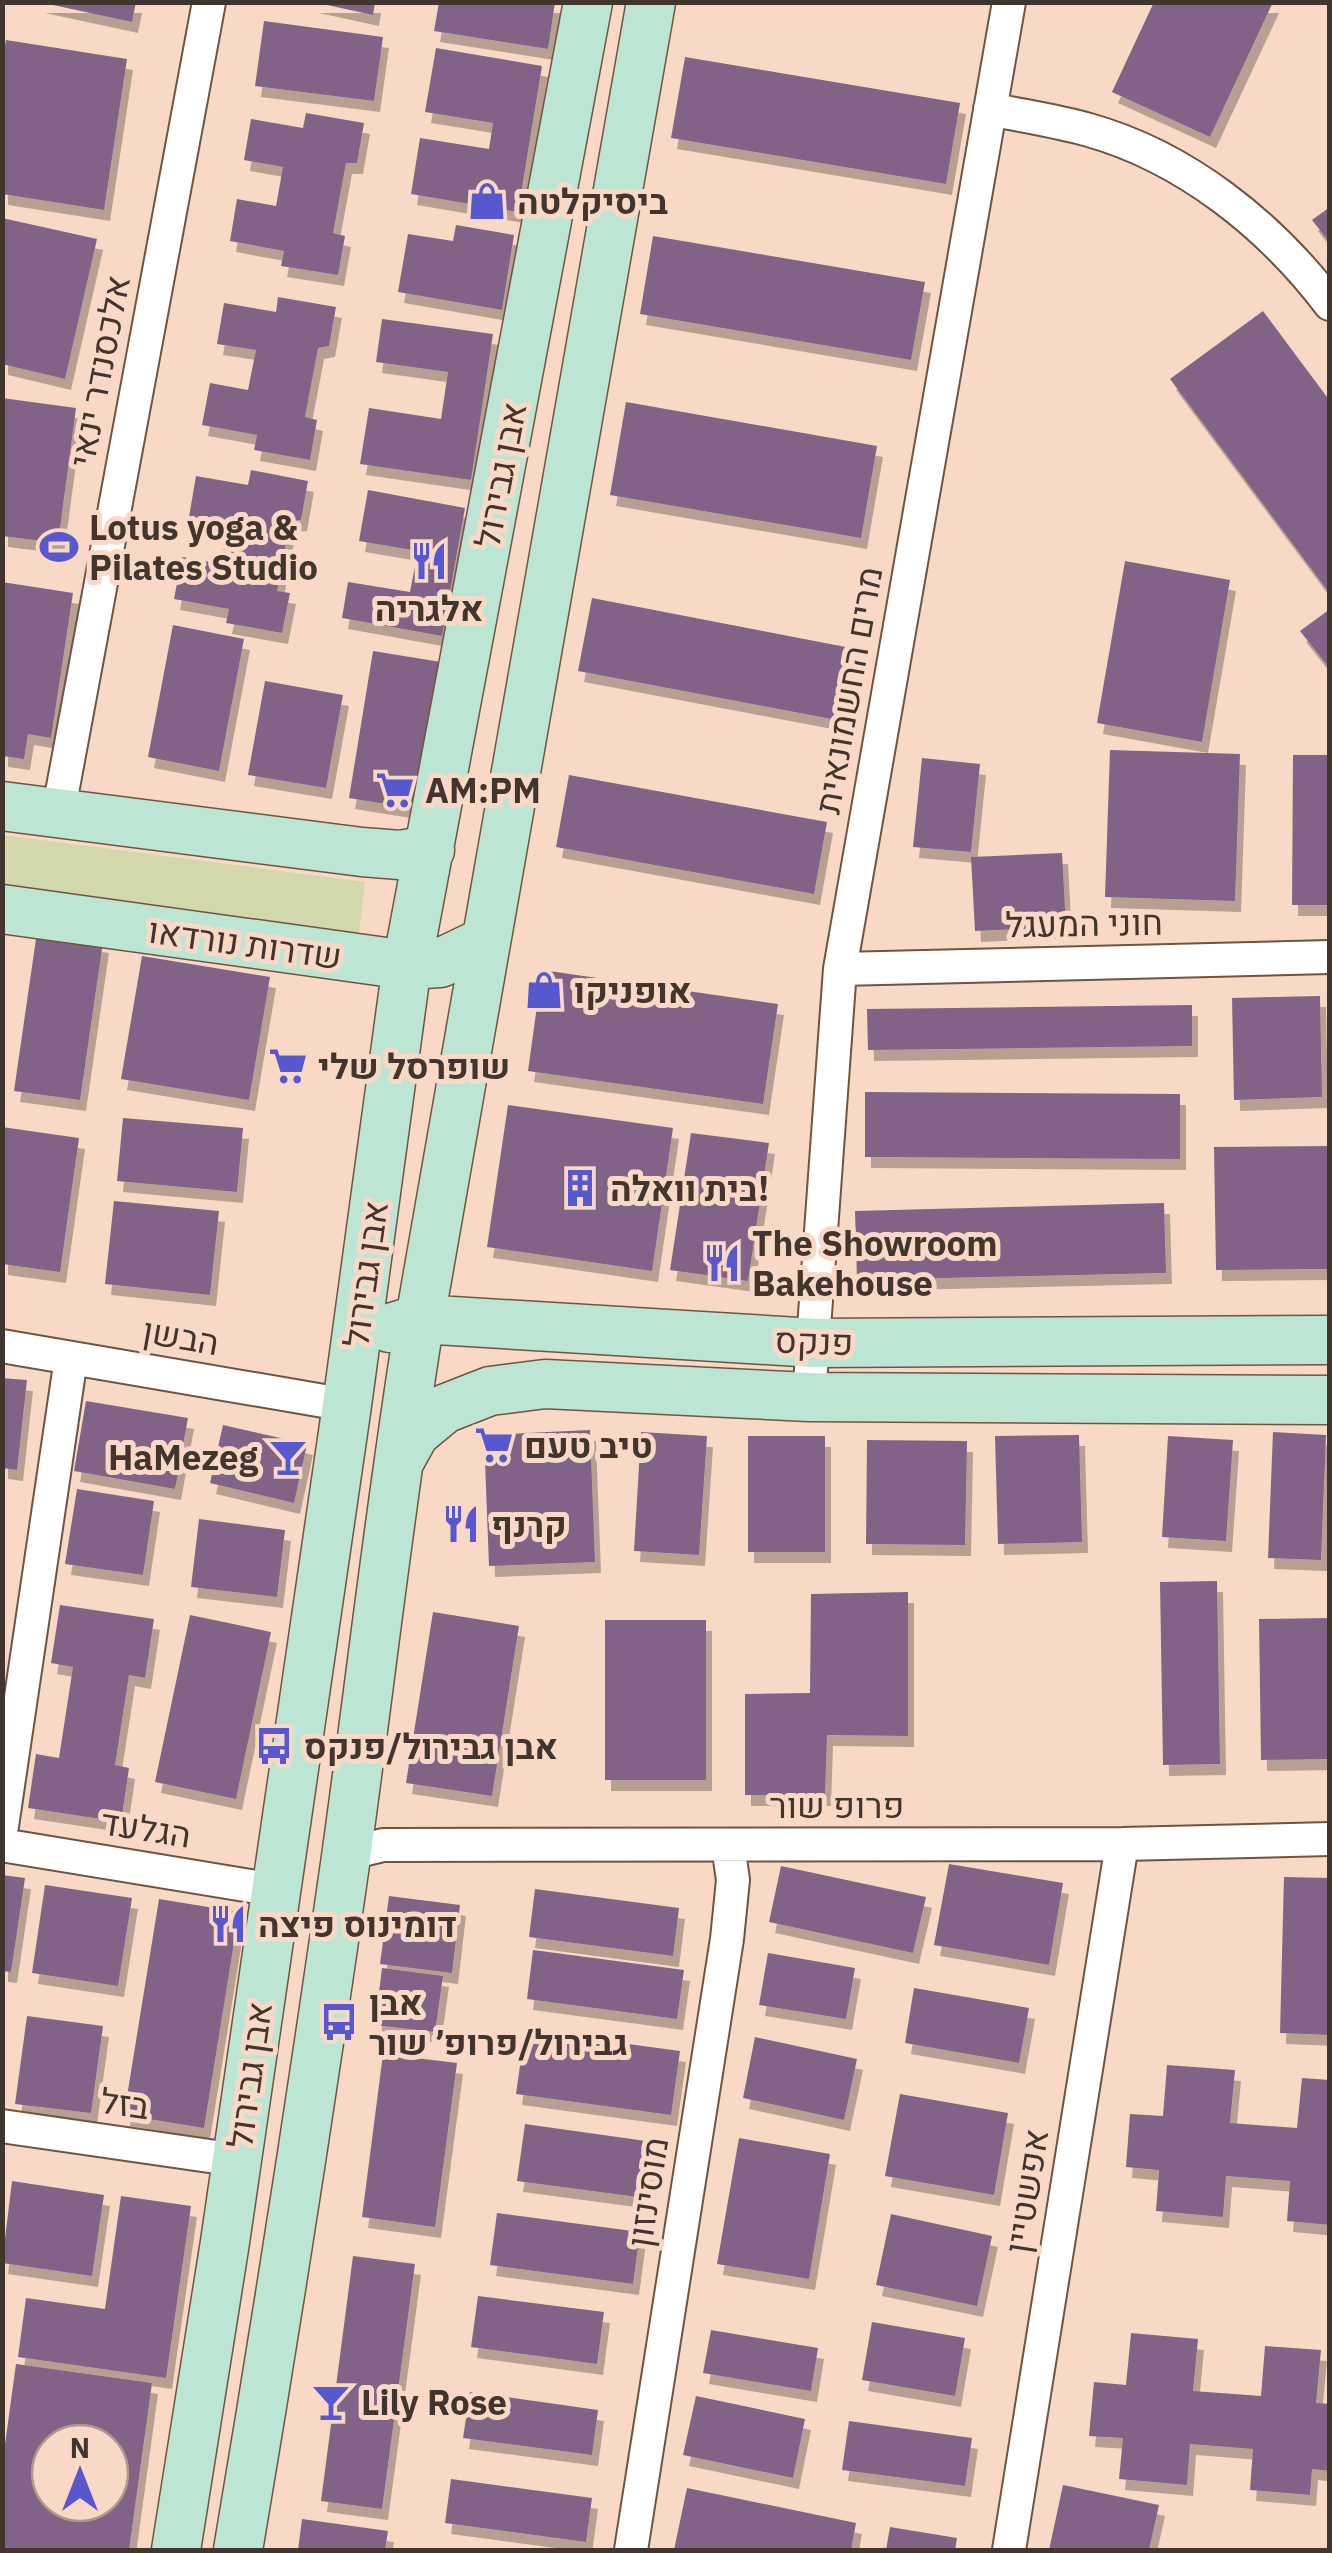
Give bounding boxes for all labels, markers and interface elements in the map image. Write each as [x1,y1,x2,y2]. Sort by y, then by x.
place label: ביסיקלטה [517,178,668,224]
shop icon: ביסיקלטה [466,180,508,222]
street label: אלכסנדר ינאי [58,271,140,471]
street label: אבן גבירול [463,398,537,552]
place label: Lotus yoga & Pilates Studio [89,504,318,590]
sports icon: Lotus yoga & Pilates Studio [38,526,80,568]
restaurant icon: אלגריה [408,540,450,582]
street label: מרים החשמונאית [804,563,892,817]
place label: אלגריה [375,585,483,631]
place label: AM:PM [425,767,541,813]
supermarket icon: AM:PM [374,769,416,811]
street label: חוני המעגל [1005,899,1163,947]
street label: שדרות נורדאו [145,907,345,979]
place label: אופניקו [574,967,691,1013]
shop icon: אופניקו [523,969,565,1011]
place label: שופרסל שלי [318,1043,510,1089]
supermarket icon: שופרסל שלי [267,1045,309,1087]
place label: בית וואלה! [610,1165,769,1211]
building icon: בית וואלה! [559,1167,601,1209]
street label: אבן גבירול [332,1198,398,1350]
place label: The Showroom Bakehouse [752,1220,998,1306]
restaurant icon: The Showroom Bakehouse [701,1242,743,1284]
street label: הבשן [139,1307,223,1365]
street label: פנקס [774,1317,854,1365]
place label: טיב טעם [524,1422,652,1468]
supermarket icon: טיב טעם [473,1424,515,1466]
place label: HaMezeg [108,1434,259,1480]
bar icon: HaMezeg [267,1436,309,1478]
place label: קרנף [491,1501,567,1547]
restaurant icon: קרנף [440,1503,482,1545]
place label: אבן גבירול/פנקס [304,1723,558,1769]
bus stop icon: אבן גבירול/פנקס [253,1725,295,1767]
street label: פרופ שור [770,1782,904,1828]
street label: הגלעד [98,1798,194,1858]
place label: דומינוס פיצה [258,1901,457,1947]
restaurant icon: דומינוס פיצה [207,1903,249,1945]
place label: אבן גבירול/פרופ׳ שור [369,1979,628,2065]
street label: אבן גבירול [216,1999,282,2151]
bus stop icon: אבן גבירול/פרופ׳ שור [318,2001,360,2043]
street label: בזל [98,2077,152,2129]
street label: אפשטיין [994,2126,1058,2256]
street label: מוסינזון [616,2134,678,2250]
place label: Lily Rose [361,2379,507,2425]
bar icon: Lily Rose [310,2381,352,2423]
north arrow [30,2423,130,2523]
text: N [70,2429,90,2466]

